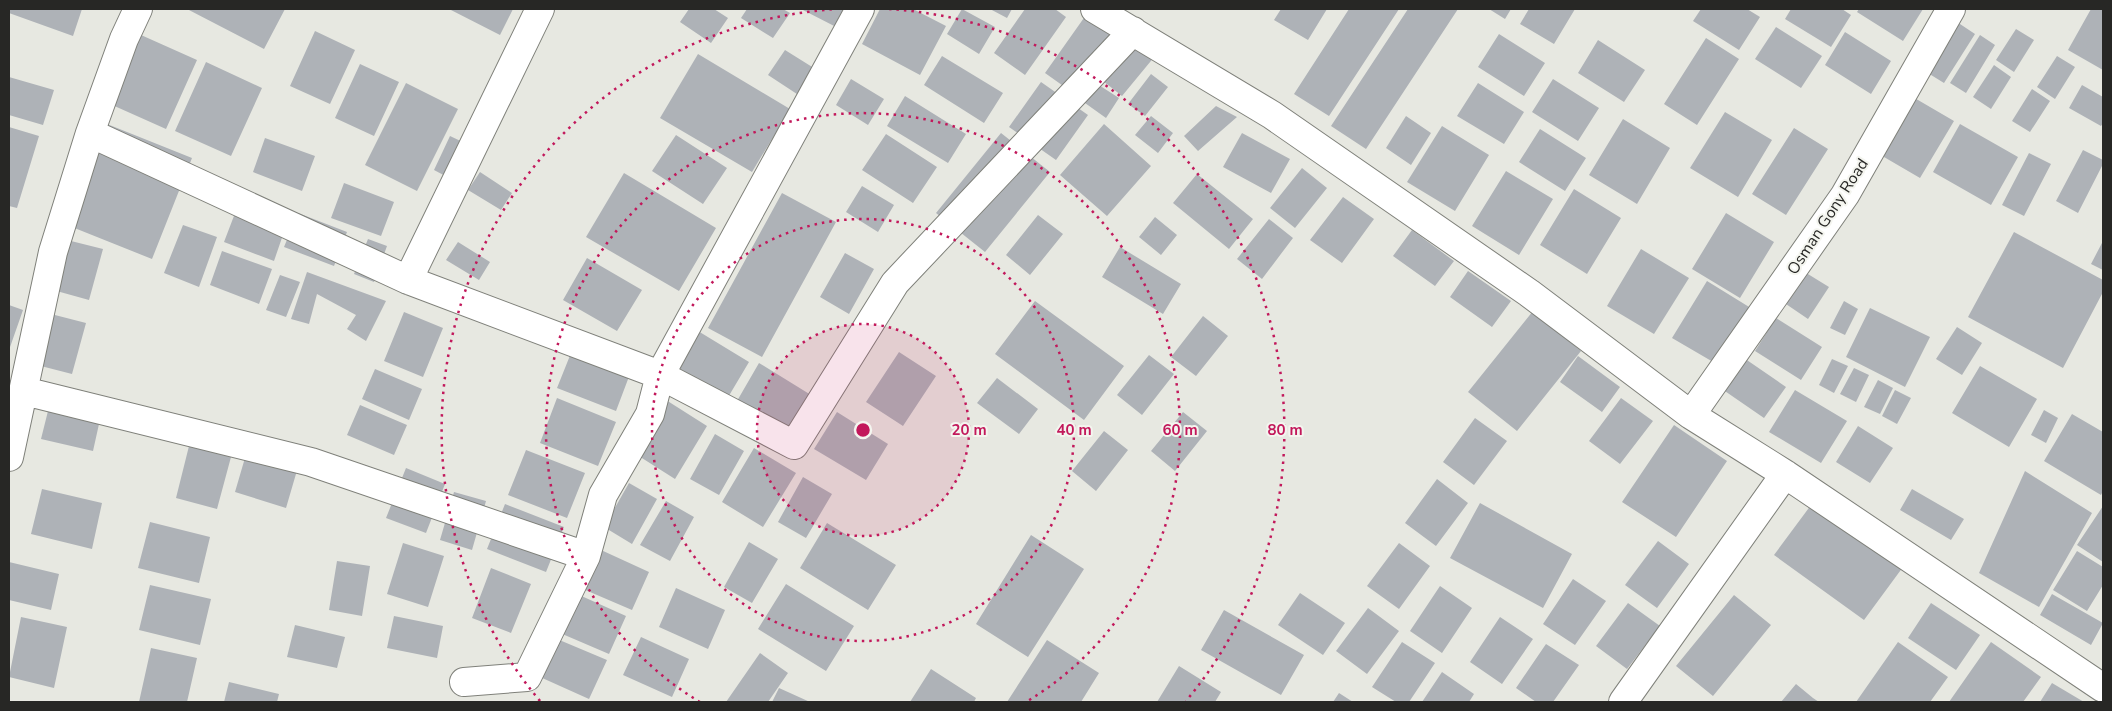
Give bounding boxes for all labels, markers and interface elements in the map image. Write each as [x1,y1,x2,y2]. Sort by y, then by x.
street label: Osman Gony Road [1782,154,1874,279]
text: 20 m [951,420,987,440]
text: 40 m [1056,420,1092,440]
text: 60 m [1162,420,1198,440]
text: 80 m [1267,420,1303,440]
centre of rings [854,421,872,439]

